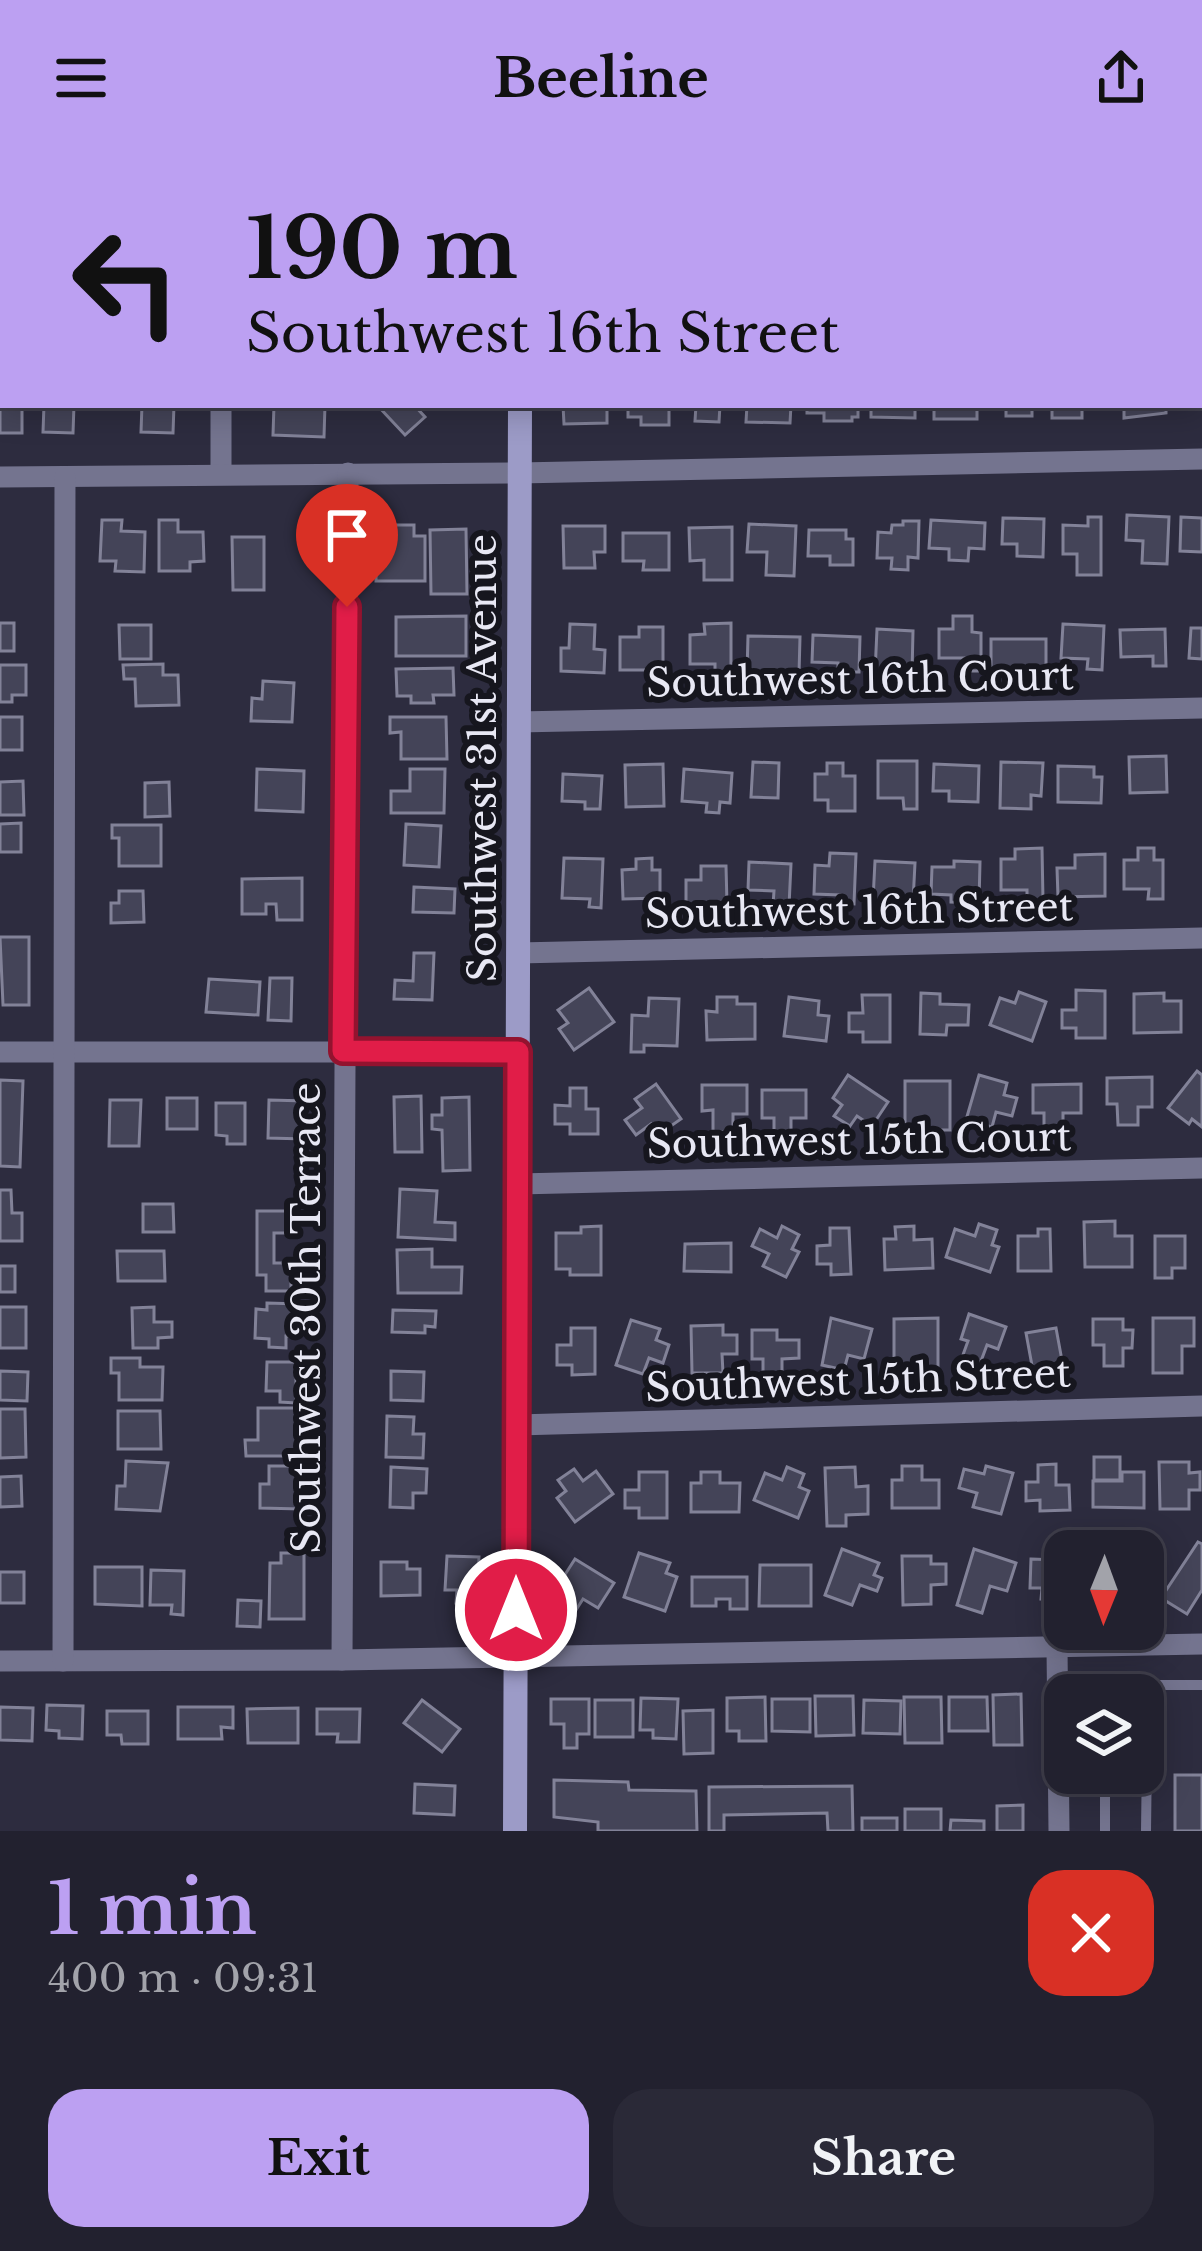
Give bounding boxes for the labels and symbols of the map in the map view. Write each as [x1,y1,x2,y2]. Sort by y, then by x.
pin [296,484,398,607]
street label: Southwest 31st Avenue [458,534,507,982]
street label: Southwest 16th Court [646,651,1074,708]
street label: Southwest 16th Street [644,882,1074,939]
street label: Southwest 30th Terrace [282,1082,331,1554]
street label: Southwest 15th Court [646,1112,1072,1169]
street label: Southwest 15th Street [644,1349,1072,1412]
north arrow [1044,1530,1164,1650]
position arrow [453,1547,579,1673]

